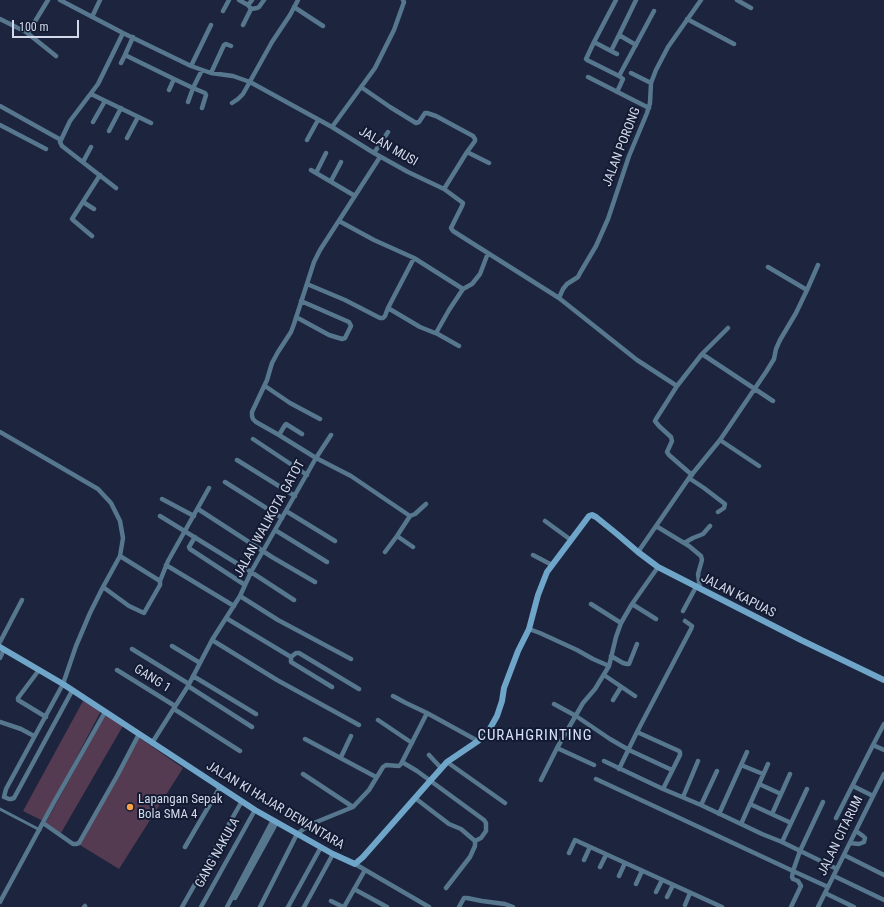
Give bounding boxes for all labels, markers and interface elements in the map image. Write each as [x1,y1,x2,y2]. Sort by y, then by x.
scale bar [14,12,81,38]
text: 100 m [19,20,49,34]
street label: JALAN PORONG [600,105,644,189]
street label: JALAN MUSI [356,124,420,170]
street label: JALAN WALIKOTA GATOT [231,458,309,580]
street label: JALAN KAPUAS [698,571,778,621]
street label: GANG 1 [131,662,173,696]
district label: CURAHGRINTING [477,727,593,745]
street label: JALAN KI HAJAR DEWANTARA [203,759,347,853]
place label: Lapangan Sepak Bola SMA 4 [138,792,223,823]
street label: JALAN CITARUM [815,794,867,878]
marker: Lapangan Sepak Bola SMA 4 [125,802,135,812]
street label: GANG NAKULA [192,815,244,891]

